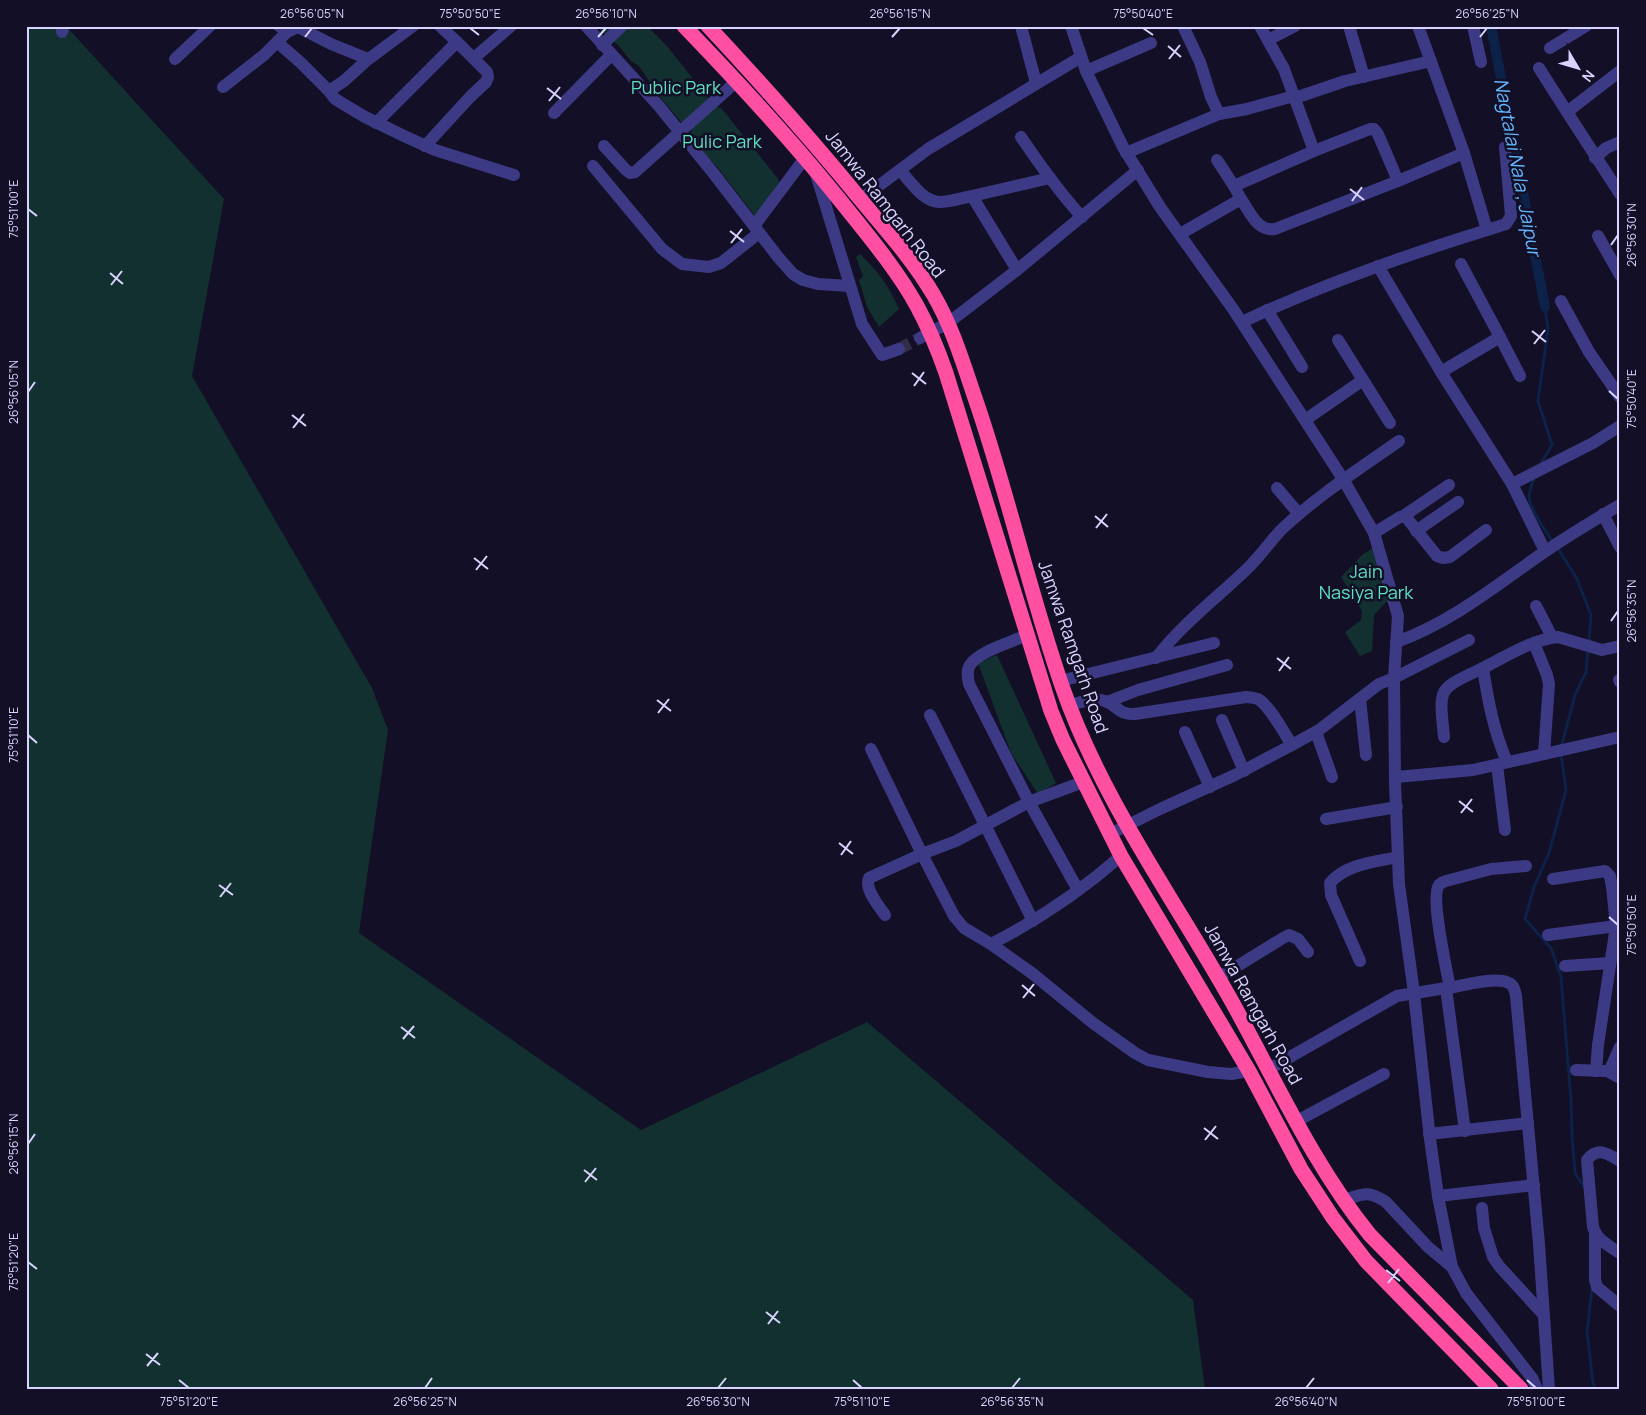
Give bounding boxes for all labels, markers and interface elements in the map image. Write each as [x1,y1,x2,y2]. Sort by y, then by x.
text: 26°56'05"N [280,5,344,22]
text: 75°50'50"E [440,5,501,22]
text: 26°56'10"N [575,5,637,22]
text: 26°56'15"N [869,5,931,22]
text: 75°50'40"E [1113,5,1173,22]
text: 26°56'25"N [1455,5,1519,22]
north arrow [1554,42,1604,92]
text: N [1578,66,1599,86]
park label: Public Park [631,75,722,99]
water label: Nagtalai Nala , Jaipur [1488,76,1548,260]
street label: Jamwa Ramgarh Road [821,125,951,282]
park label: Pulic Park [682,129,763,153]
text: 75°51'00"E [5,179,22,238]
text: 26°56'30"N [1623,203,1640,267]
text: 26°56'05"N [5,360,22,424]
text: 75°50'40"E [1623,369,1640,429]
street label: Jamwa Ramgarh Road [1033,557,1115,736]
park label: Jain Nasiya Park [1319,559,1414,604]
text: 26°56'35"N [1623,579,1640,643]
text: 75°51'10"E [5,707,22,763]
text: 75°50'50"E [1623,894,1640,955]
street label: Jamwa Ramgarh Road [1199,918,1308,1089]
text: 26°56'15"N [5,1113,22,1175]
text: 75°51'20"E [5,1233,22,1291]
text: 75°51'20"E [160,1393,218,1410]
text: 26°56'25"N [393,1393,457,1410]
text: 26°56'30"N [686,1393,750,1410]
text: 75°51'10"E [834,1393,890,1410]
text: 26°56'35"N [980,1393,1044,1410]
text: 26°56'40"N [1275,1393,1337,1410]
text: 75°51'00"E [1507,1393,1566,1410]

